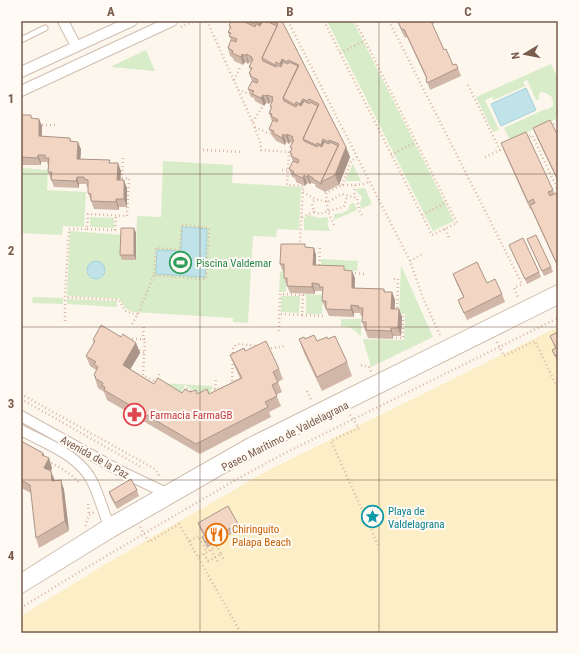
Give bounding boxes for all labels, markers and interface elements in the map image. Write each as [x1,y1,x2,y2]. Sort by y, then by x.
text: A [107,4,115,19]
text: B [286,4,294,19]
text: C [464,4,472,19]
north arrow [505,34,545,74]
text: N [509,51,523,60]
text: 1 [8,91,14,106]
text: 2 [8,243,15,258]
sports icon: Piscina Valdemar [168,250,194,276]
place label: Piscina Valdemar [196,257,272,270]
text: 3 [8,396,14,411]
street label: Paseo Marítimo de Valdelagrana [220,399,351,474]
pharmacy icon: Farmacia FarmaGB [121,402,147,428]
place label: Farmacia FarmaGB [150,409,232,422]
street label: Avenida de la Paz [58,433,132,482]
place icon: Playa de Valdelagrana [360,504,386,530]
place label: Playa de Valdelagrana [388,505,445,531]
restaurant icon: Chiringuito Palapa Beach [203,522,229,548]
place label: Chiringuito Palapa Beach [232,523,291,549]
text: 4 [8,548,15,563]

